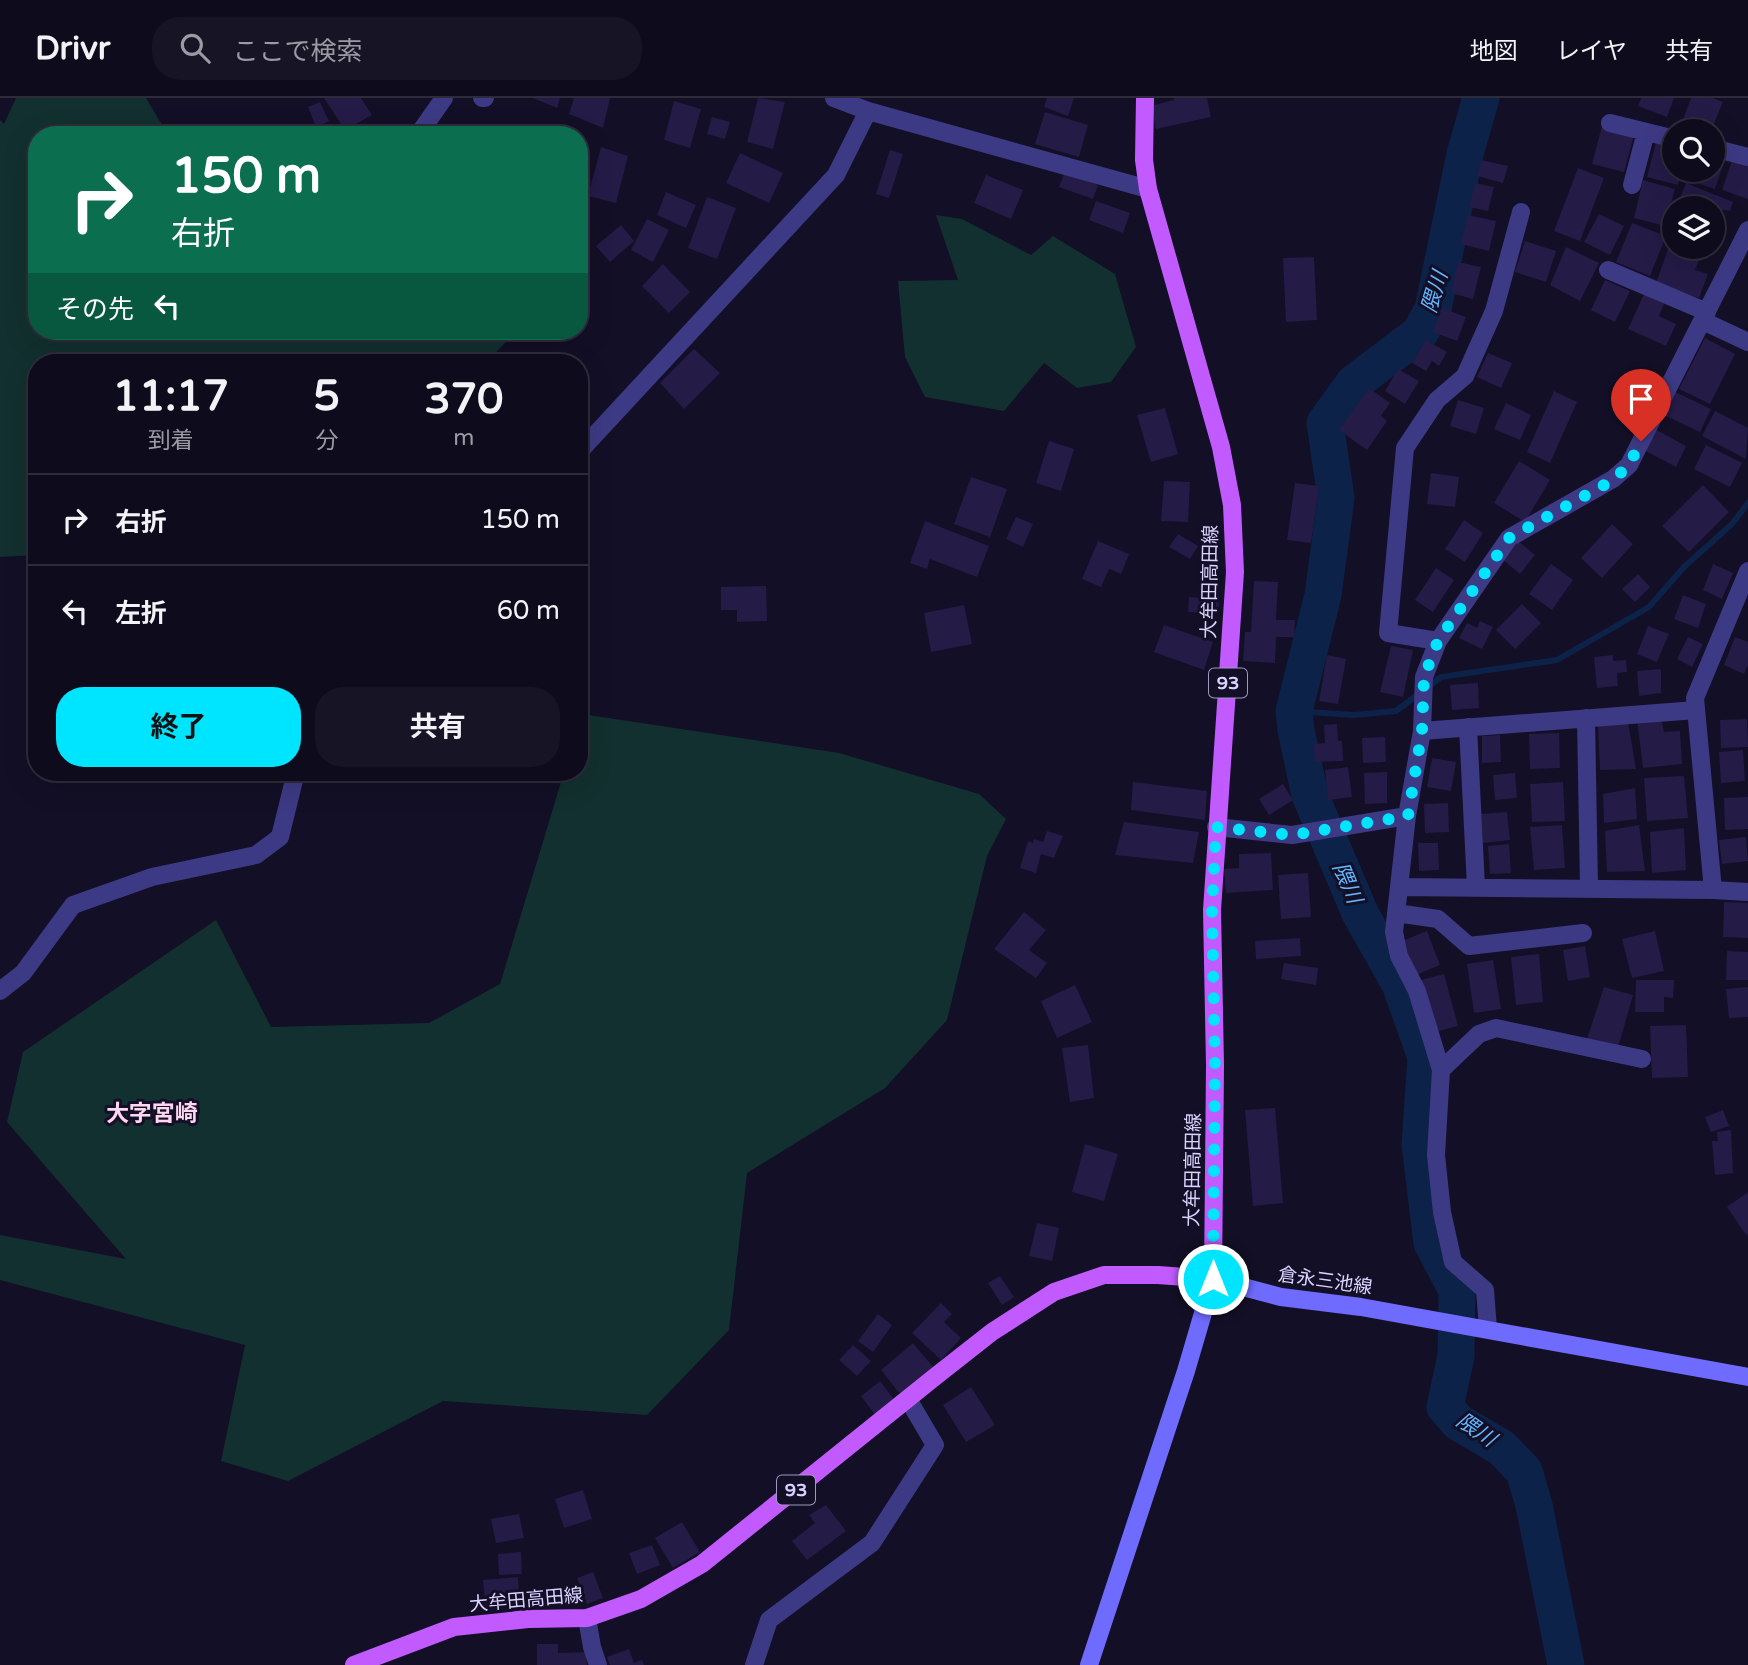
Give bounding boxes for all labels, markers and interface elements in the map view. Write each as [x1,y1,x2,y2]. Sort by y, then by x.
search box [152,17,642,80]
text: Drivr [35,29,110,68]
icon: search [176,29,214,67]
text: ここで検索 [232,36,363,67]
text: 地図 [1470,37,1518,66]
text: レイヤ [1556,37,1627,66]
text: 共有 [1665,37,1713,66]
map controls [1662,119,1725,259]
button: search [1662,119,1725,182]
text: 150 m [171,147,321,206]
icon: right [56,154,147,245]
button: layers [1662,196,1725,259]
text: 右折 [171,215,235,253]
water label: 隈川 [1417,266,1454,316]
icon: left [148,287,186,325]
text: その先 [56,294,134,325]
pin [1611,369,1671,441]
text: 11:17 [113,371,229,422]
text: 5 [313,371,340,422]
text: 370 [424,374,503,425]
icon: arrive [1622,380,1660,418]
text: m [453,424,474,452]
text: 到着 [148,427,194,455]
text: 分 [315,427,338,455]
icon: right [56,501,94,539]
text: 150 m [480,504,560,535]
text: 右折 [115,507,167,538]
street label: 大牟田高田線 [1198,525,1222,639]
icon: left [56,592,94,630]
text: 60 m [497,595,560,626]
text: 左折 [115,598,167,629]
road number: 93 [1209,668,1247,698]
button: 終了 [56,687,301,767]
button: 共有 [315,687,560,767]
water label: 隈川 [1327,859,1367,909]
district label: 大字宮崎 [106,1100,198,1128]
street label: 大牟田高田線 [1181,1113,1205,1227]
position arrow [1176,1242,1250,1316]
street label: 倉永三池線 [1276,1263,1374,1299]
water label: 隈川 [1452,1408,1502,1453]
road number: 93 [777,1476,815,1504]
street label: 大牟田高田線 [468,1584,584,1616]

